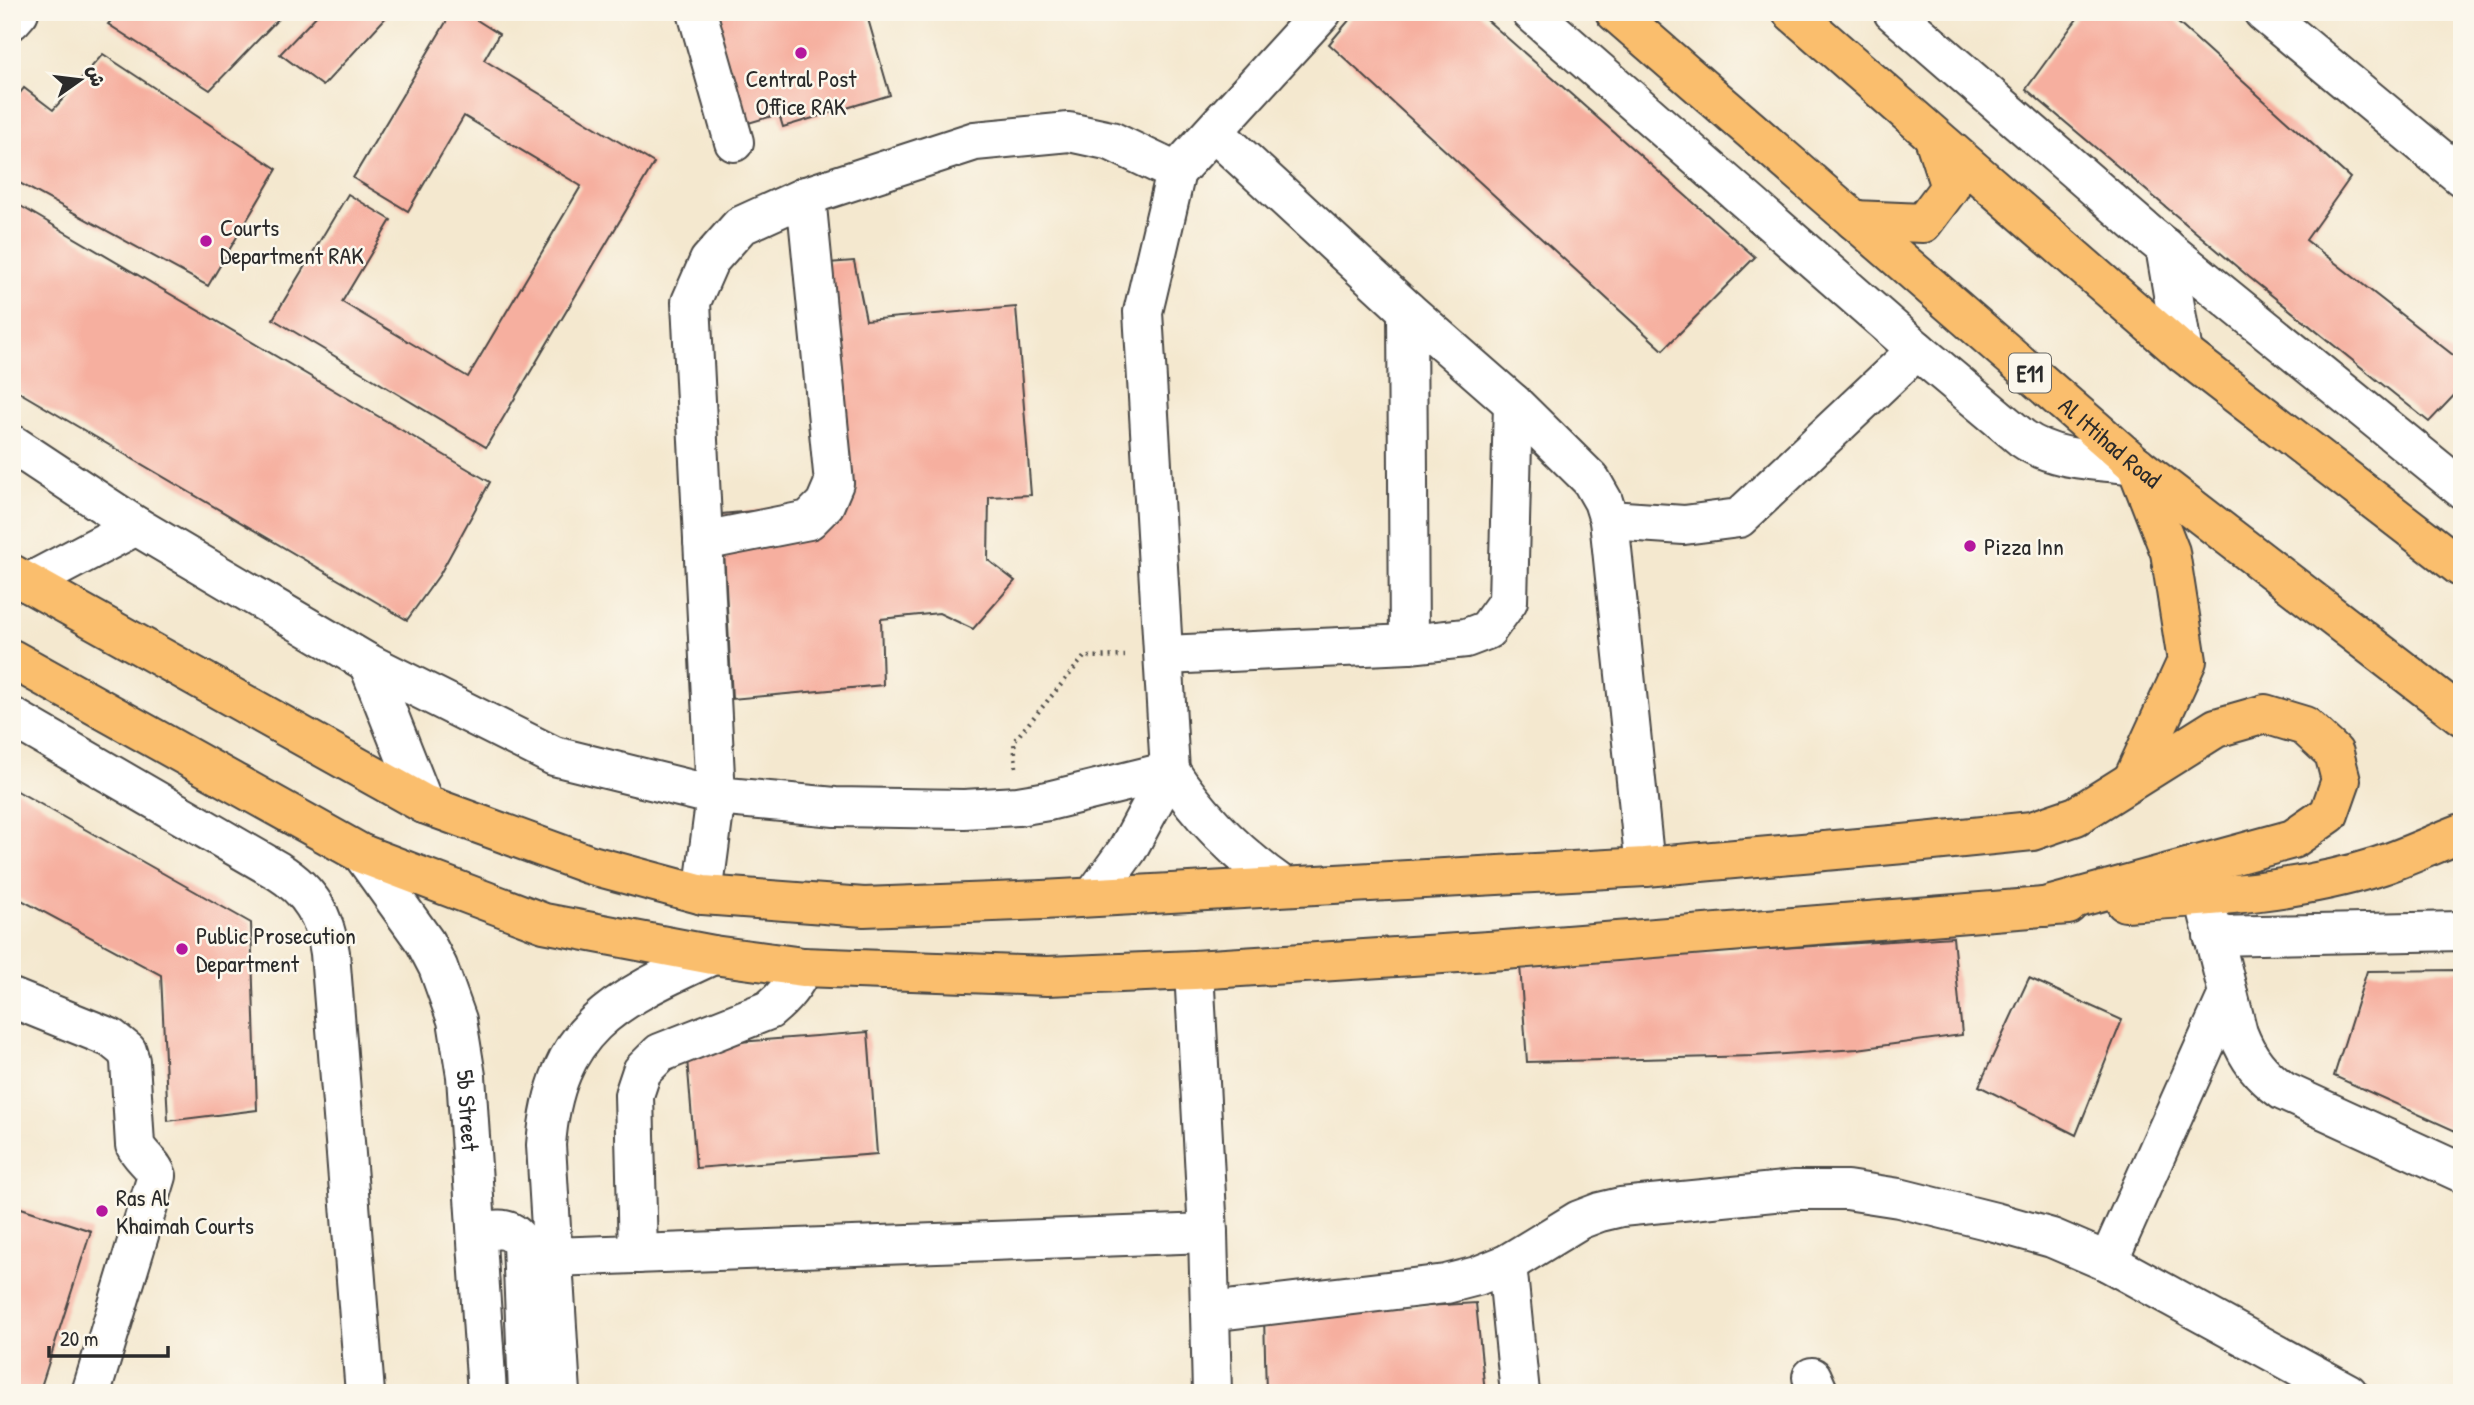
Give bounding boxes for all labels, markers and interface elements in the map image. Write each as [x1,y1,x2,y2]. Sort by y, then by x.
marker: Central Post Office RAK [793,45,809,61]
north arrow [46,46,116,116]
place label: Central Post Office RAK [745,62,857,122]
text: ش [81,63,112,89]
place label: Courts Department RAK [220,211,364,271]
marker: Courts Department RAK [198,233,214,249]
road number: E11 [2009,354,2051,392]
street label: Al Ittihad Road [2052,389,2168,495]
place label: Pizza Inn [1984,530,2064,562]
marker: Pizza Inn [1962,538,1978,554]
place label: Public Prosecution Department [196,919,356,979]
marker: Public Prosecution Department [174,941,190,957]
street label: 5b Street [449,1067,487,1153]
place label: Ras Al Khaimah Courts [116,1181,254,1241]
marker: Ras Al Khaimah Courts [94,1203,110,1219]
scale bar [49,1314,168,1358]
text: 20 m [60,1324,98,1353]

